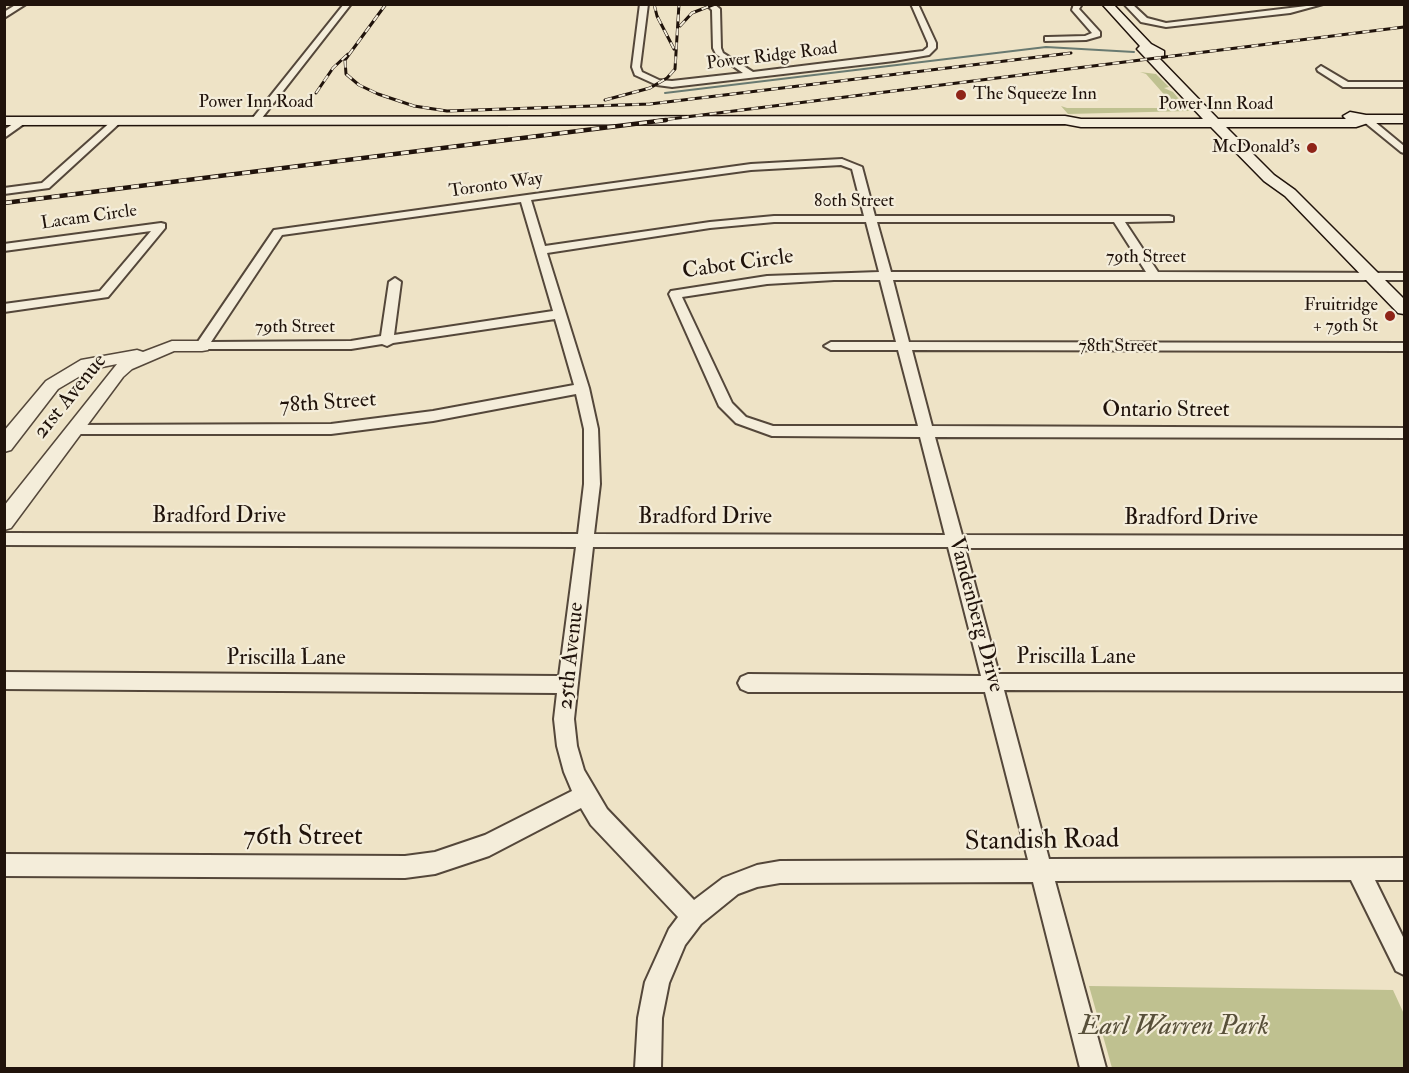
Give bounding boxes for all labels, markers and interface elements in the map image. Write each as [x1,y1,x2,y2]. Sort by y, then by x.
street label: Power Ridge Road [705,38,839,76]
place label: The Squeeze Inn [973,84,1097,106]
marker: The Squeeze Inn [954,88,968,102]
street label: Power Inn Road [199,92,313,114]
street label: Power Inn Road [1159,94,1273,116]
place label: McDonald's [1212,137,1300,159]
marker: McDonald's [1305,141,1319,155]
street label: Toronto Way [448,169,544,203]
street label: 80th Street [814,191,894,213]
street label: Lacam Circle [40,201,138,235]
street label: Cabot Circle [681,244,795,286]
street label: 79th Street [1106,247,1186,269]
place label: Fruitridge + 79th St [1304,295,1378,338]
marker: Fruitridge + 79th St [1383,309,1397,323]
street label: 79th Street [255,317,335,339]
street label: 78th Street [1078,336,1158,358]
street label: 21st Avenue [29,349,113,445]
street label: 78th Street [279,387,377,421]
street label: Ontario Street [1102,398,1230,424]
street label: Bradford Drive [152,504,286,530]
street label: Bradford Drive [638,505,772,531]
street label: Bradford Drive [1124,506,1258,532]
street label: Vandenberg Drive [942,535,1008,695]
street label: 25th Avenue [553,601,591,711]
street label: Priscilla Lane [1016,645,1136,671]
street label: Priscilla Lane [226,646,346,672]
street label: 76th Street [243,822,363,854]
street label: Standish Road [964,824,1120,860]
park label: Earl Warren Park [1079,1012,1269,1044]

